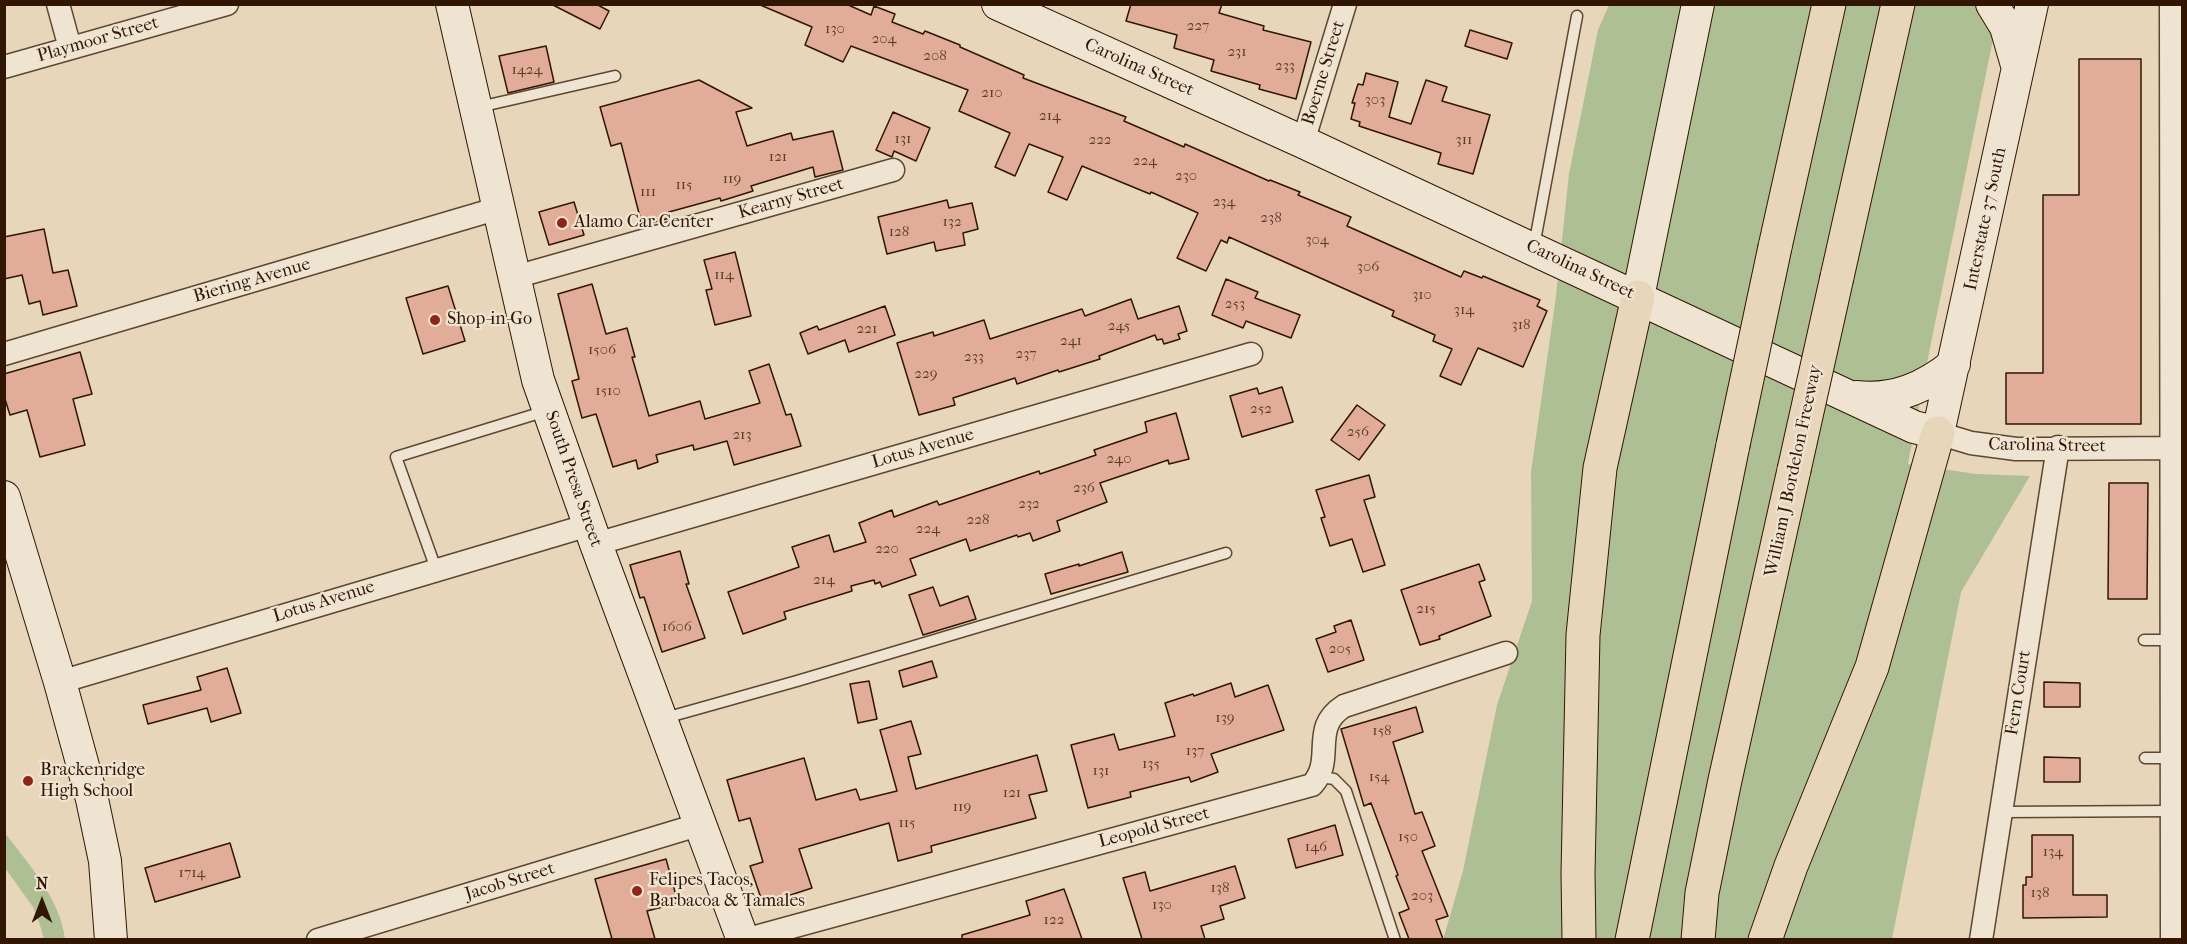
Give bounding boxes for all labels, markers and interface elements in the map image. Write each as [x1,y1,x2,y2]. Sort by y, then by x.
street label: Playmoor Street [35,12,161,68]
house number: 227 [1187,17,1209,35]
street label: Boerne Street [1298,18,1350,128]
house number: 130 [825,20,845,38]
house number: 204 [872,30,896,48]
street label: Carolina Street [1081,34,1197,102]
house number: 231 [1227,43,1247,61]
house number: 208 [923,47,947,65]
house number: 233 [1275,57,1295,75]
house number: 1424 [512,61,542,79]
house number: 210 [981,84,1003,102]
house number: 303 [1365,91,1385,109]
house number: 214 [1039,107,1061,125]
house number: 131 [895,130,911,148]
house number: 222 [1088,131,1112,149]
house number: 311 [1456,131,1472,149]
street label: Interstate 37 South [1960,145,2012,293]
house number: 121 [769,148,787,166]
house number: 224 [1133,152,1157,170]
house number: 230 [1175,167,1197,185]
house number: 119 [723,170,741,188]
street label: Kearny Street [736,174,846,224]
house number: 115 [675,176,693,194]
house number: 111 [640,183,656,201]
house number: 234 [1213,193,1235,211]
house number: 238 [1260,209,1282,227]
place label: Alamo Car Center [574,212,713,234]
house number: 132 [942,213,962,231]
marker: Alamo Car Center [555,216,569,230]
house number: 128 [889,223,909,241]
house number: 304 [1305,231,1329,249]
street label: Carolina Street [1522,235,1638,305]
street label: Biering Avenue [191,254,313,308]
house number: 306 [1357,258,1379,276]
house number: 114 [714,266,734,284]
house number: 310 [1412,286,1432,304]
house number: 253 [1225,295,1245,313]
house number: 314 [1454,301,1474,319]
place label: Shop-in-Go [447,309,532,331]
marker: Shop-in-Go [428,313,442,327]
house number: 318 [1511,316,1531,334]
house number: 245 [1108,317,1130,335]
house number: 221 [857,320,877,338]
house number: 241 [1060,332,1082,350]
house number: 1506 [588,341,616,359]
house number: 237 [1015,345,1037,363]
house number: 233 [964,348,984,366]
street label: William J Bordelon Freeway [1761,363,1827,579]
house number: 229 [914,365,938,383]
house number: 1510 [595,382,621,400]
house number: 252 [1250,400,1272,418]
street label: South Presa Street [540,408,606,550]
house number: 256 [1347,423,1369,441]
street label: Lotus Avenue [869,424,977,474]
house number: 213 [732,426,752,444]
street label: Carolina Street [1988,434,2106,458]
house number: 240 [1107,450,1131,468]
house number: 236 [1073,479,1095,497]
house number: 232 [1018,495,1040,513]
house number: 228 [967,511,989,529]
house number: 224 [916,520,940,538]
house number: 220 [875,540,899,558]
house number: 214 [813,571,835,589]
street label: Lotus Avenue [271,576,377,628]
house number: 215 [1416,600,1436,618]
house number: 1606 [662,618,692,636]
house number: 205 [1329,640,1351,658]
street label: Fern Court [2002,649,2036,737]
house number: 139 [1215,709,1235,727]
house number: 158 [1372,722,1392,740]
house number: 137 [1186,742,1204,760]
house number: 135 [1142,755,1160,773]
place label: Brackenridge High School [40,760,145,802]
house number: 131 [1093,762,1109,780]
house number: 154 [1369,768,1389,786]
marker: Brackenridge High School [21,774,35,788]
house number: 121 [1003,784,1021,802]
house number: 119 [953,798,971,816]
street label: Leopold Street [1096,803,1212,853]
house number: 115 [898,814,916,832]
house number: 150 [1398,828,1418,846]
house number: 146 [1305,838,1327,856]
house number: 134 [2043,843,2063,861]
street label: Jacob Street [463,858,557,906]
house number: 1714 [179,864,205,882]
place label: Felipes Tacos, Barbacoa & Tamales [649,870,805,912]
north arrow [12,872,72,932]
text: N [36,874,48,893]
house number: 138 [1210,879,1230,897]
marker: Felipes Tacos, Barbacoa & Tamales [630,884,644,898]
house number: 138 [2030,884,2050,902]
house number: 203 [1411,887,1433,905]
house number: 130 [1152,896,1172,914]
house number: 122 [1044,911,1064,929]

